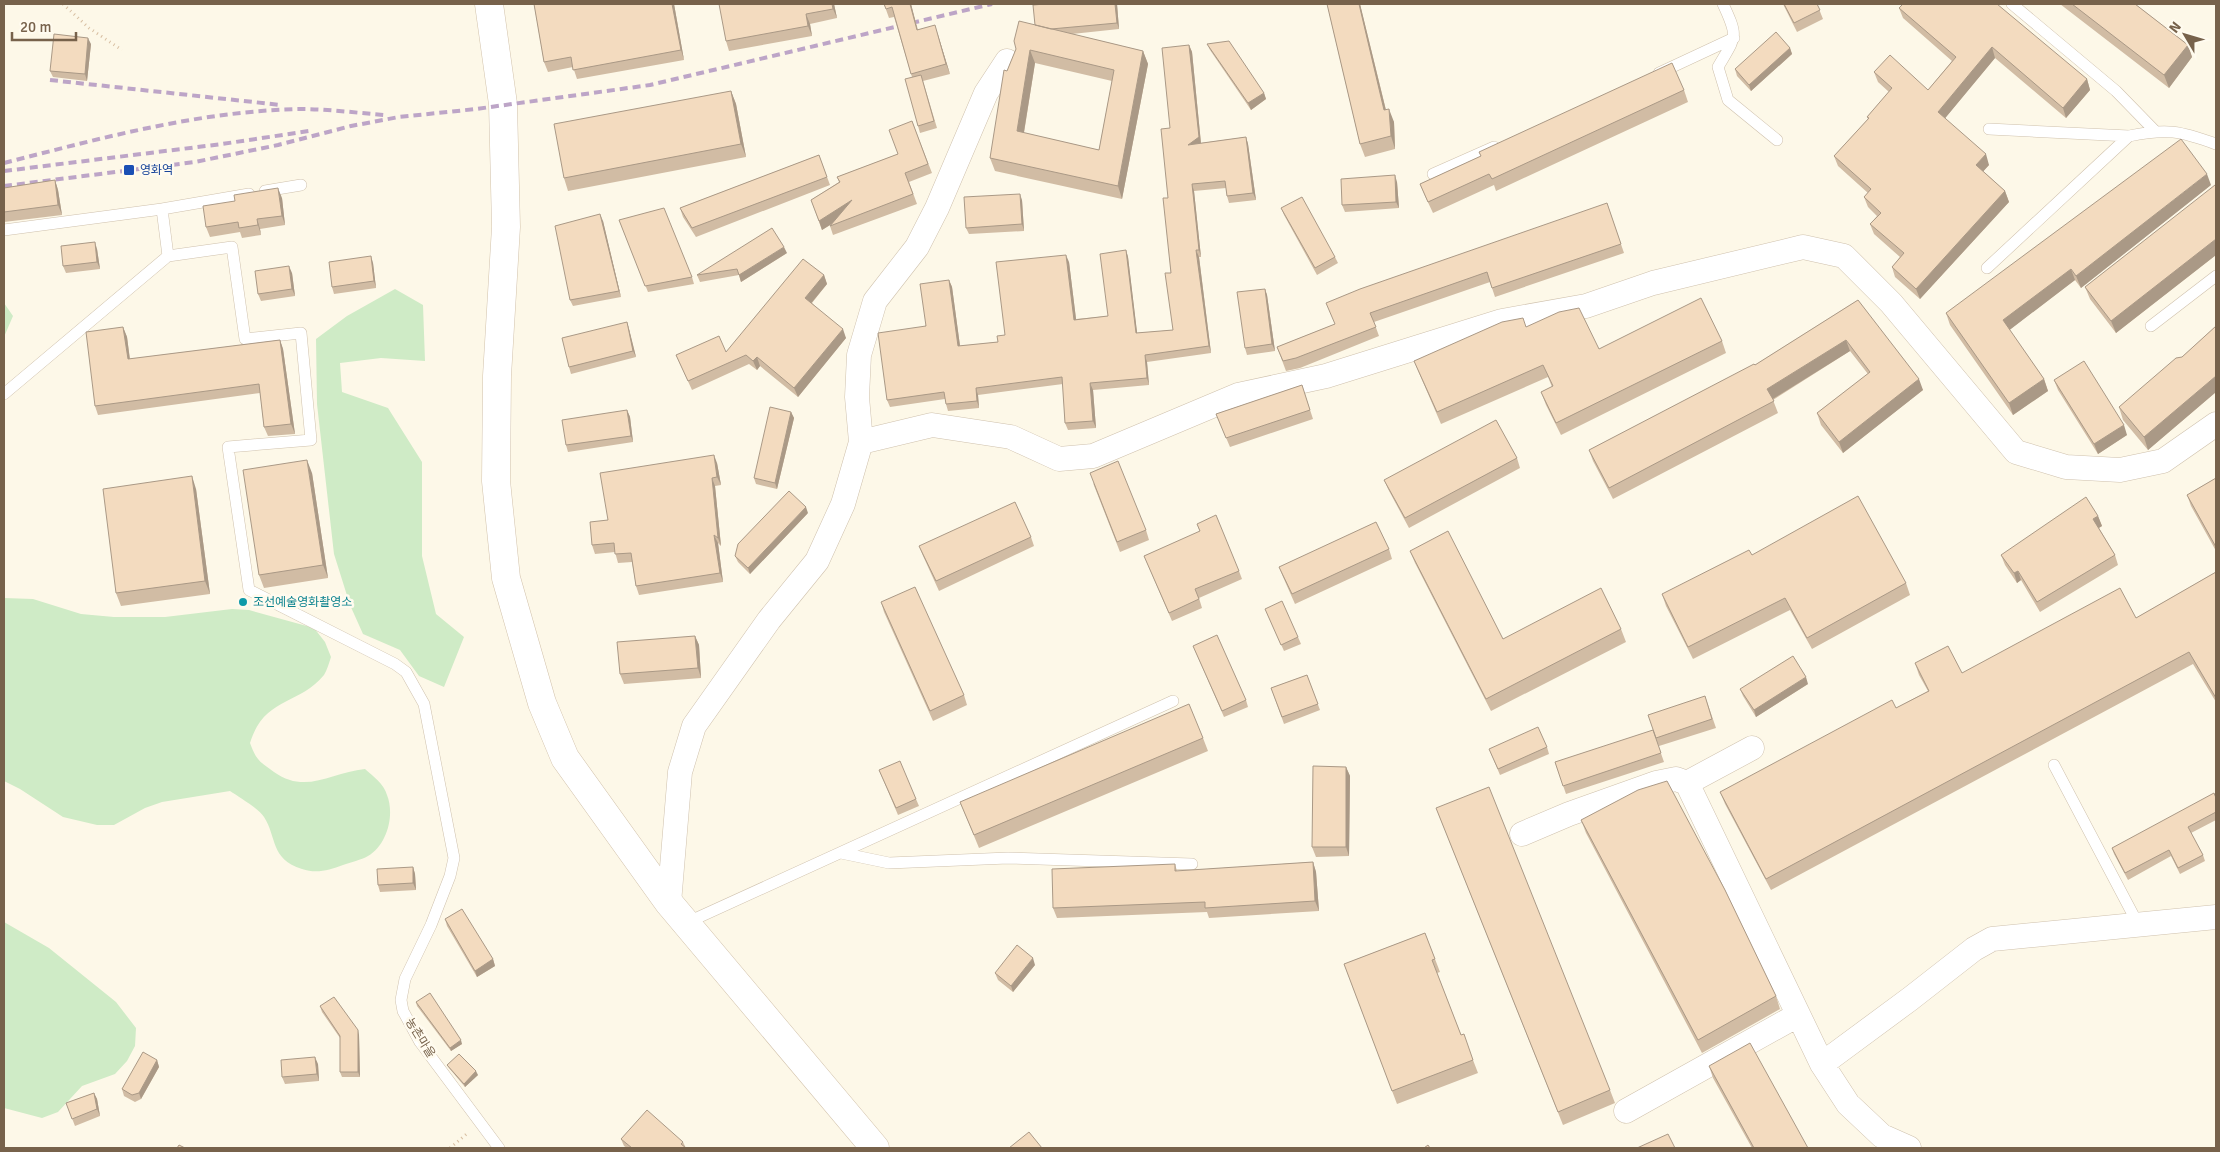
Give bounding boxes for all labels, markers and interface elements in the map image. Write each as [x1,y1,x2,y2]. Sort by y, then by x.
scale bar [12,10,76,42]
north arrow [2160,10,2210,60]
text: 20 m [20,18,51,36]
text: N [2165,18,2185,36]
marker: 영화역 [122,163,136,177]
place label: 영화역 [140,163,173,178]
place label: 조선예술영화촬영소 [253,595,352,610]
marker: 조선예술영화촬영소 [237,596,249,608]
street label: 농촌마을 [402,1015,438,1061]

